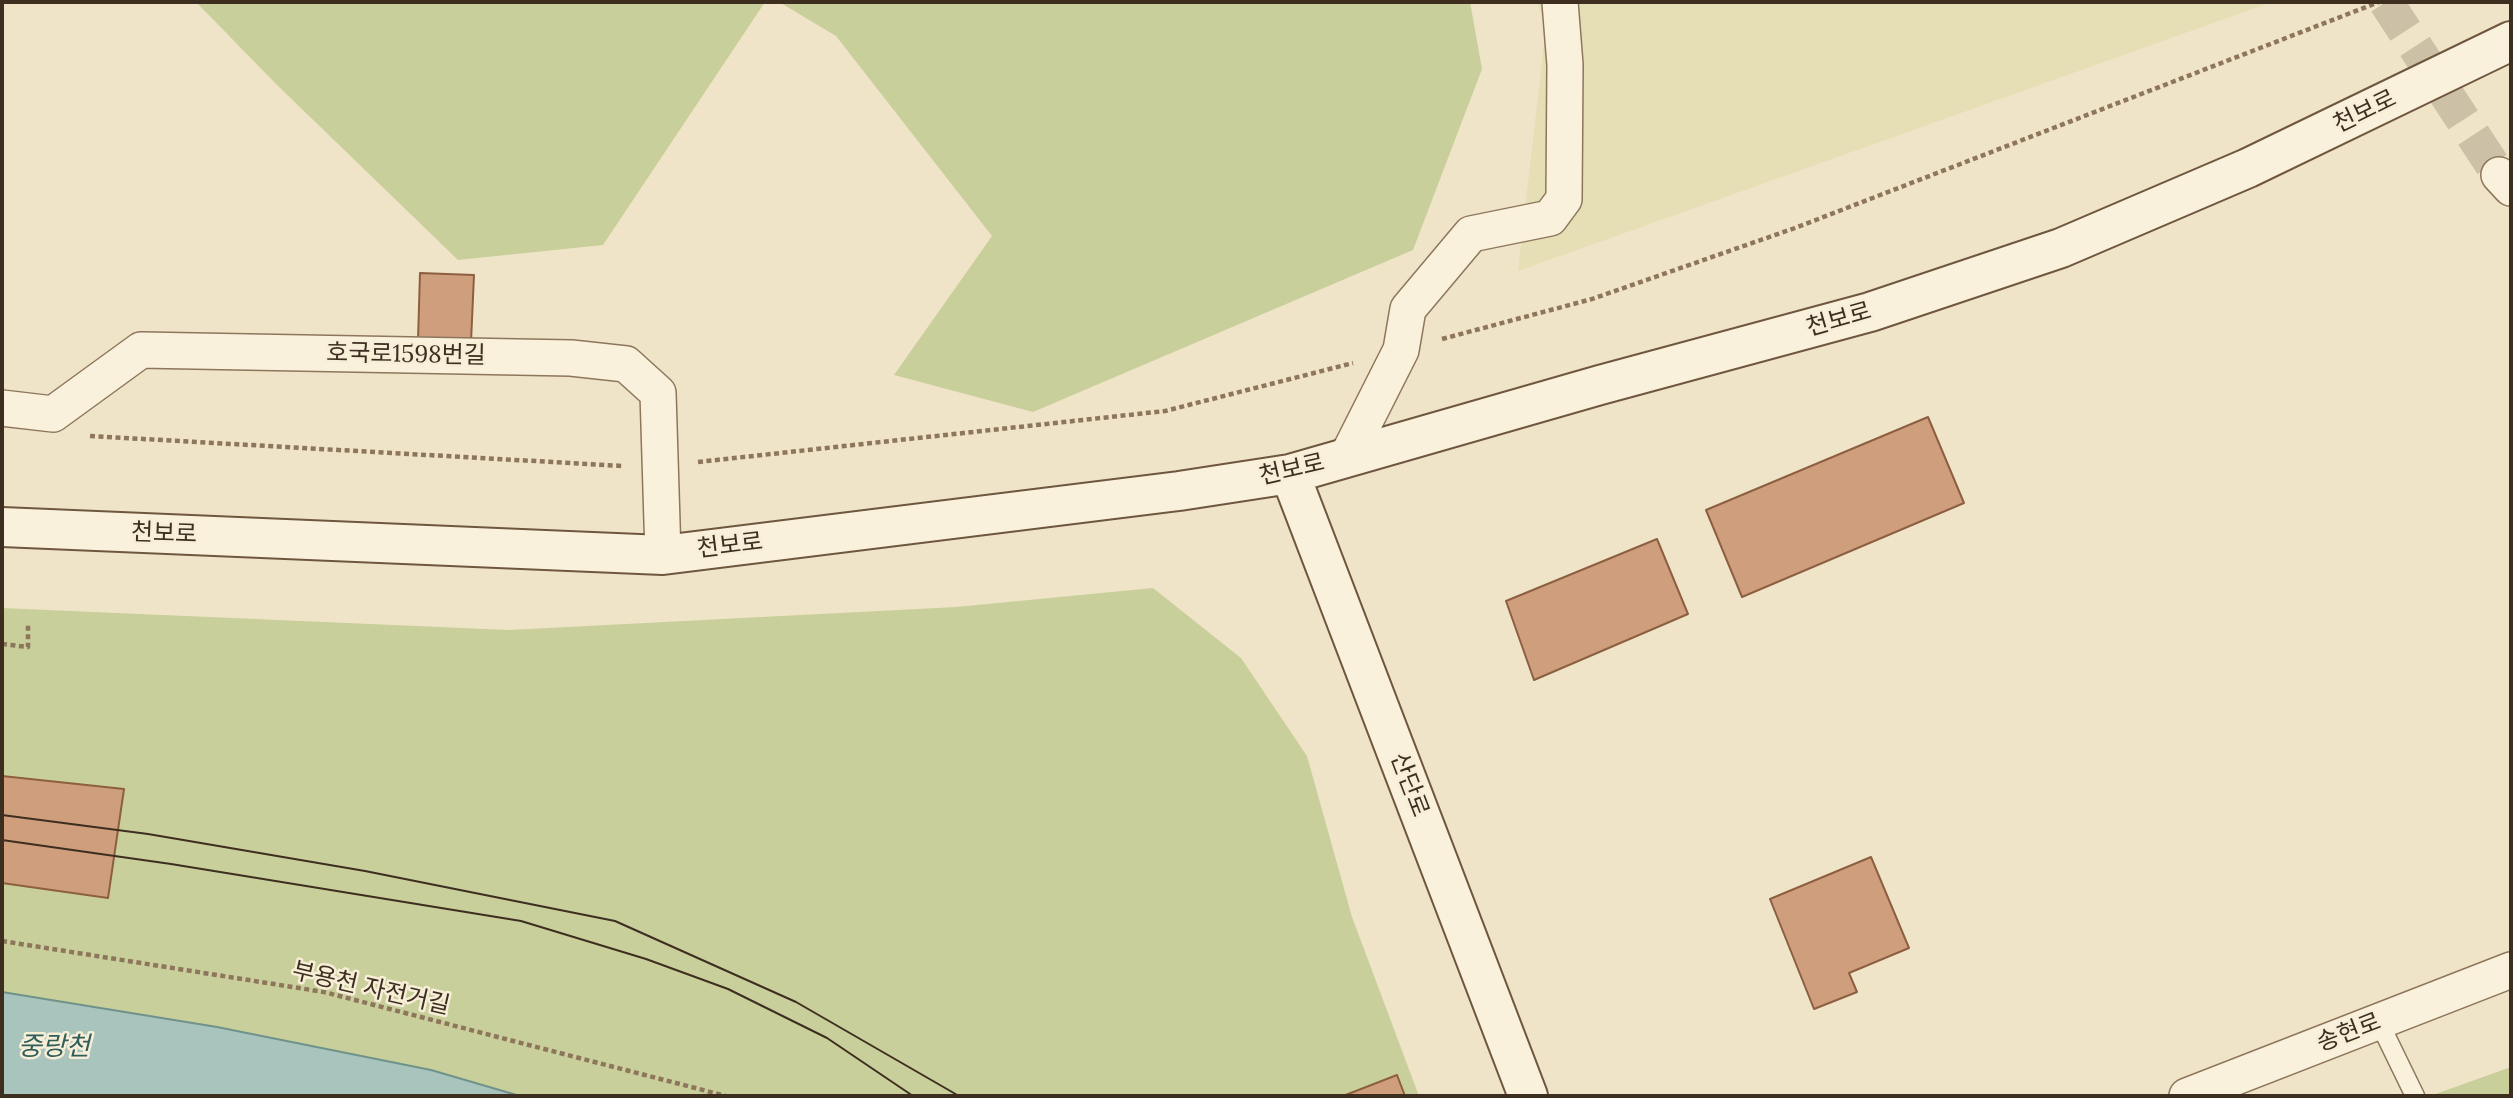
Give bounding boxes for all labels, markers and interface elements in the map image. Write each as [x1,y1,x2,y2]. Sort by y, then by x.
street label: 천보로 [2329,85,2401,139]
street label: 천보로 [1803,297,1875,343]
street label: 호국로1598번길 [326,339,486,371]
street label: 천보로 [1256,449,1328,491]
street label: 천보로 [130,518,198,550]
street label: 천보로 [695,528,765,564]
street label: 산단로 [1384,749,1434,821]
street label: 부용천 자전거길 [289,957,453,1021]
street label: 송현로 [2313,1008,2385,1058]
water label: 중랑천 [18,1032,90,1064]

